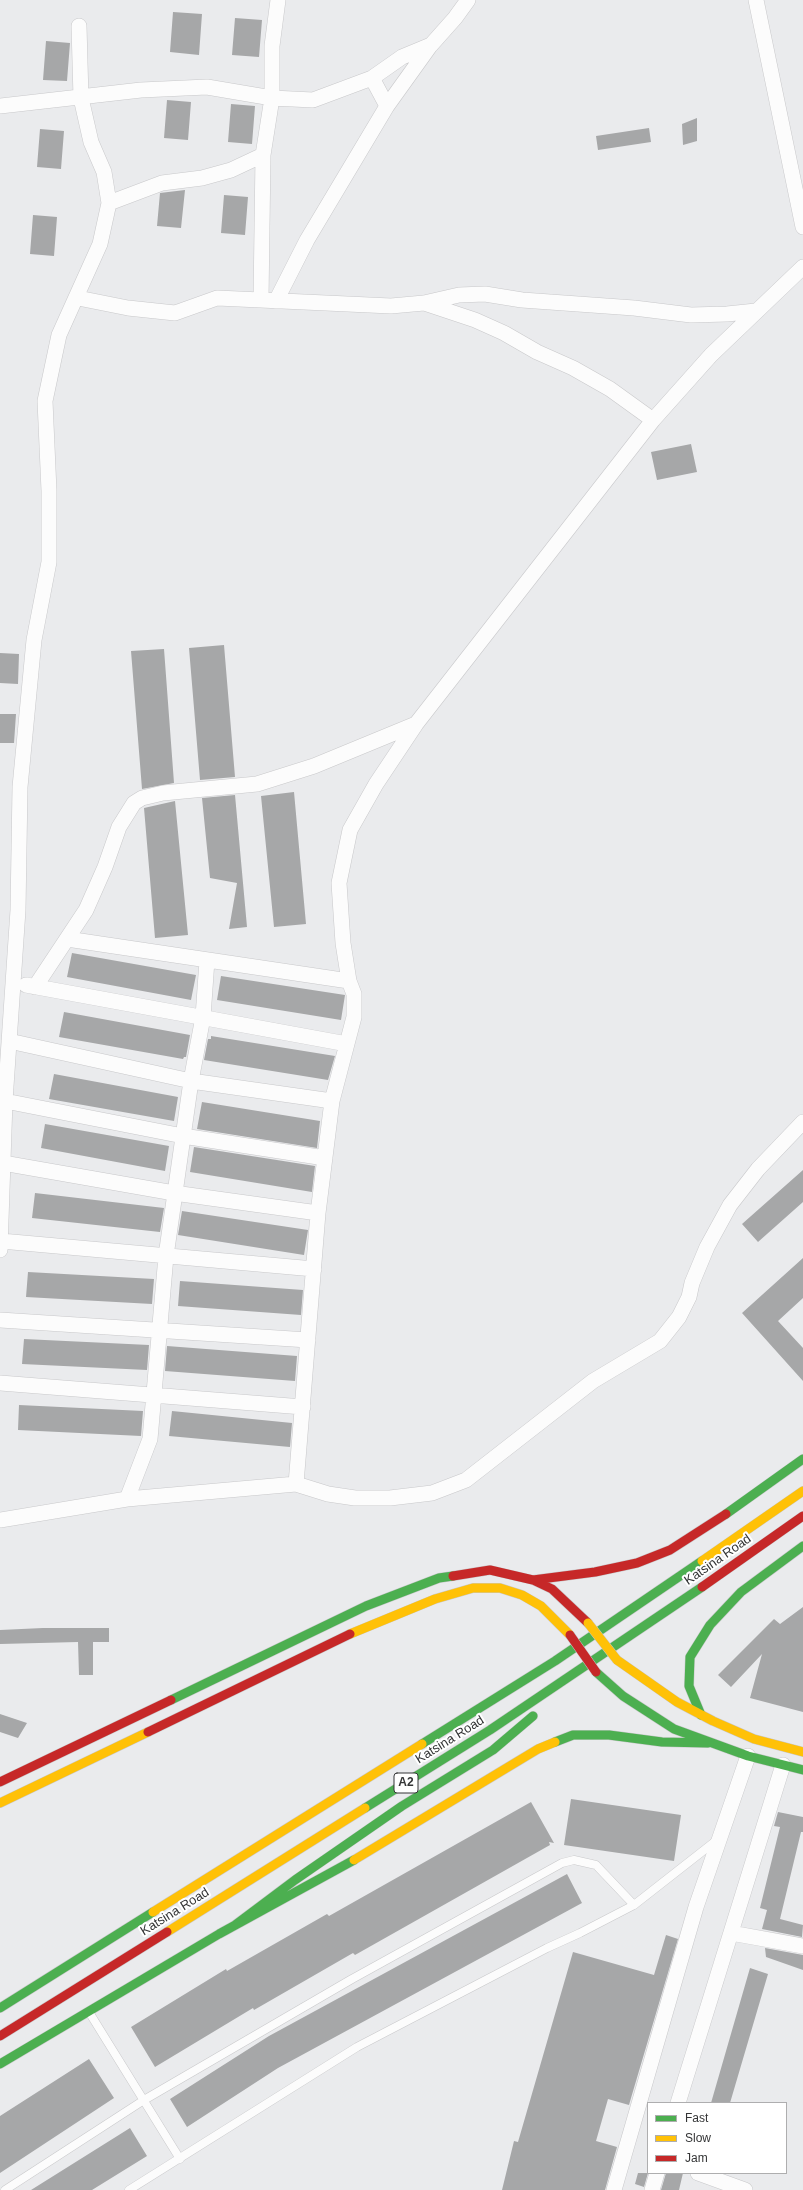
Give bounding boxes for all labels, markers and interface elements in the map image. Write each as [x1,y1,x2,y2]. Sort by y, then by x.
street label: Katsina Road [682,1531,754,1589]
street label: Katsina Road [413,1713,487,1767]
road number: A2 [394,1773,418,1793]
street label: Katsina Road [138,1885,212,1939]
legend [647,2102,787,2174]
text: Fast [685,2111,708,2125]
text: Slow [685,2131,711,2145]
text: Jam [685,2151,708,2165]

